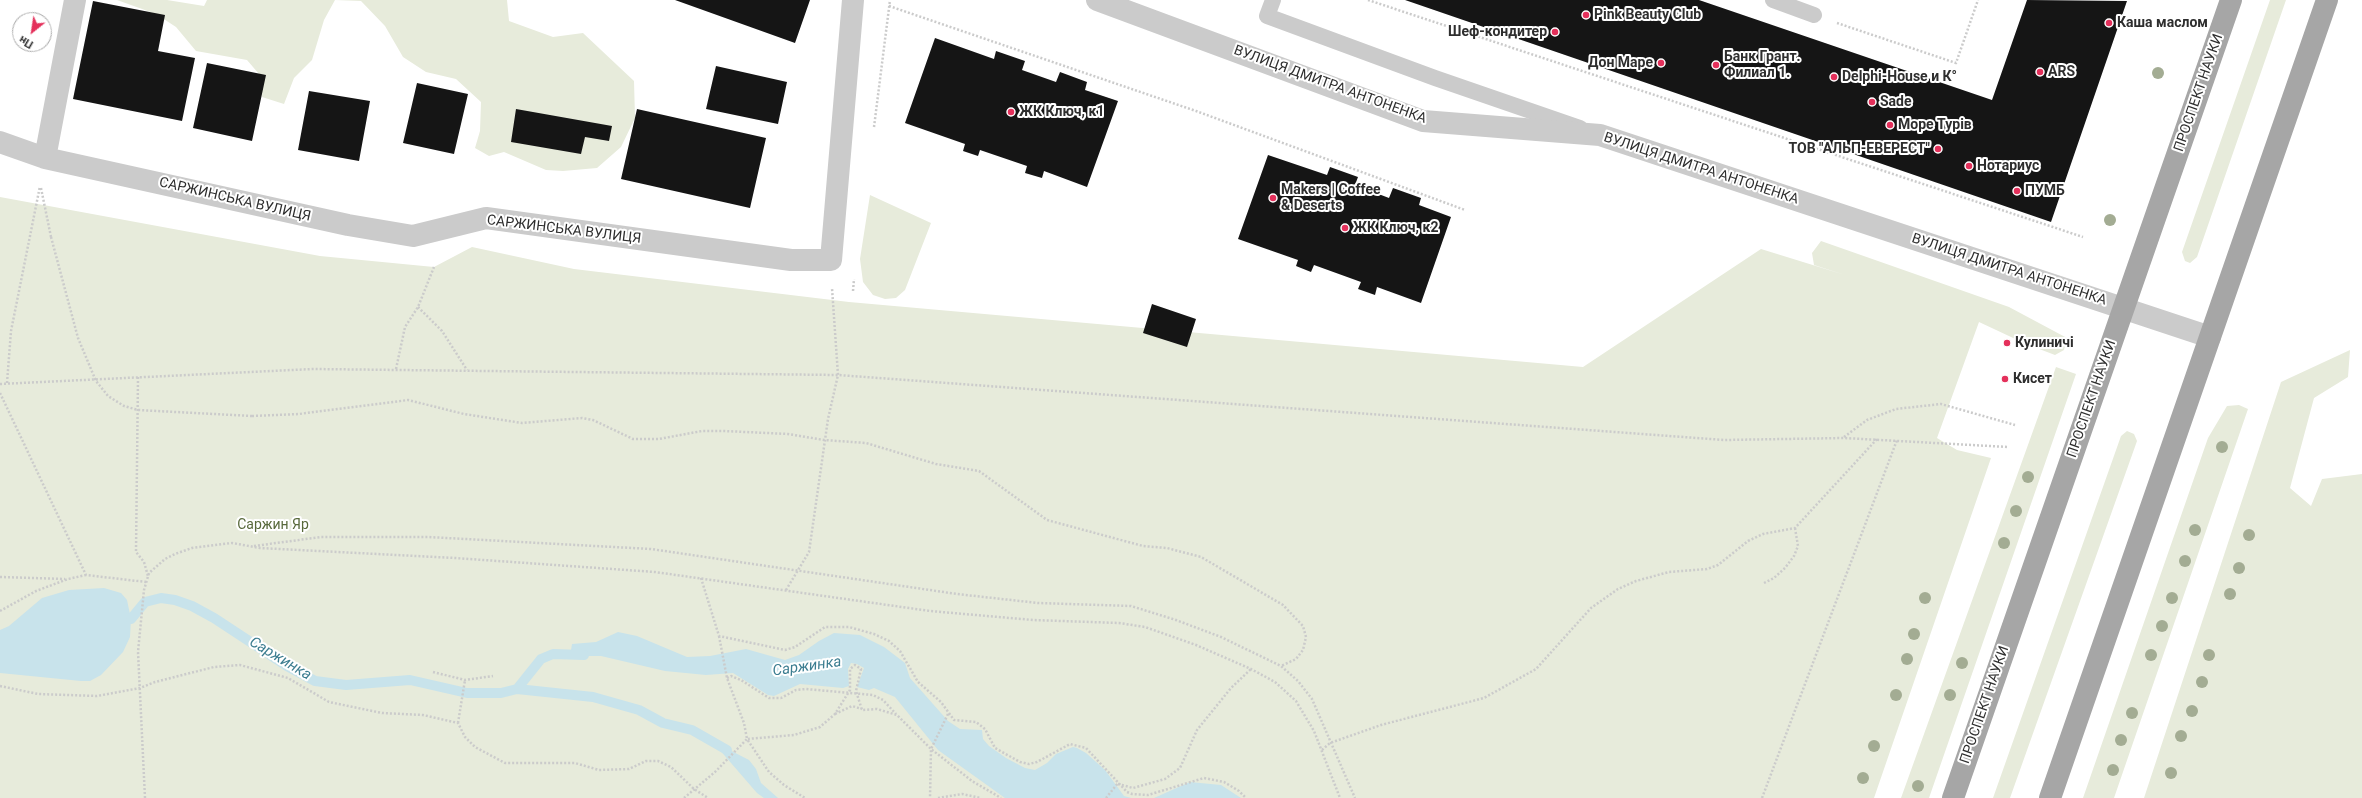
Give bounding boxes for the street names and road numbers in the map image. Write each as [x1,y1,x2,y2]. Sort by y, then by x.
street label: ПРОСПЕКТ НАУКИ [2171,32,2227,154]
street label: ВУЛИЦЯ ДМИТРА АНТОНЕНКА [1231,42,1429,128]
street label: ВУЛИЦЯ ДМИТРА АНТОНЕНКА [1602,130,1800,208]
street label: САРЖИНСЬКА ВУЛИЦЯ [158,174,312,226]
street label: САРЖИНСЬКА ВУЛИЦЯ [486,212,642,248]
street label: ВУЛИЦЯ ДМИТРА АНТОНЕНКА [1910,231,2108,309]
street label: ПРОСПЕКТ НАУКИ [2064,338,2120,460]
street label: ПРОСПЕКТ НАУКИ [1957,644,2013,766]

